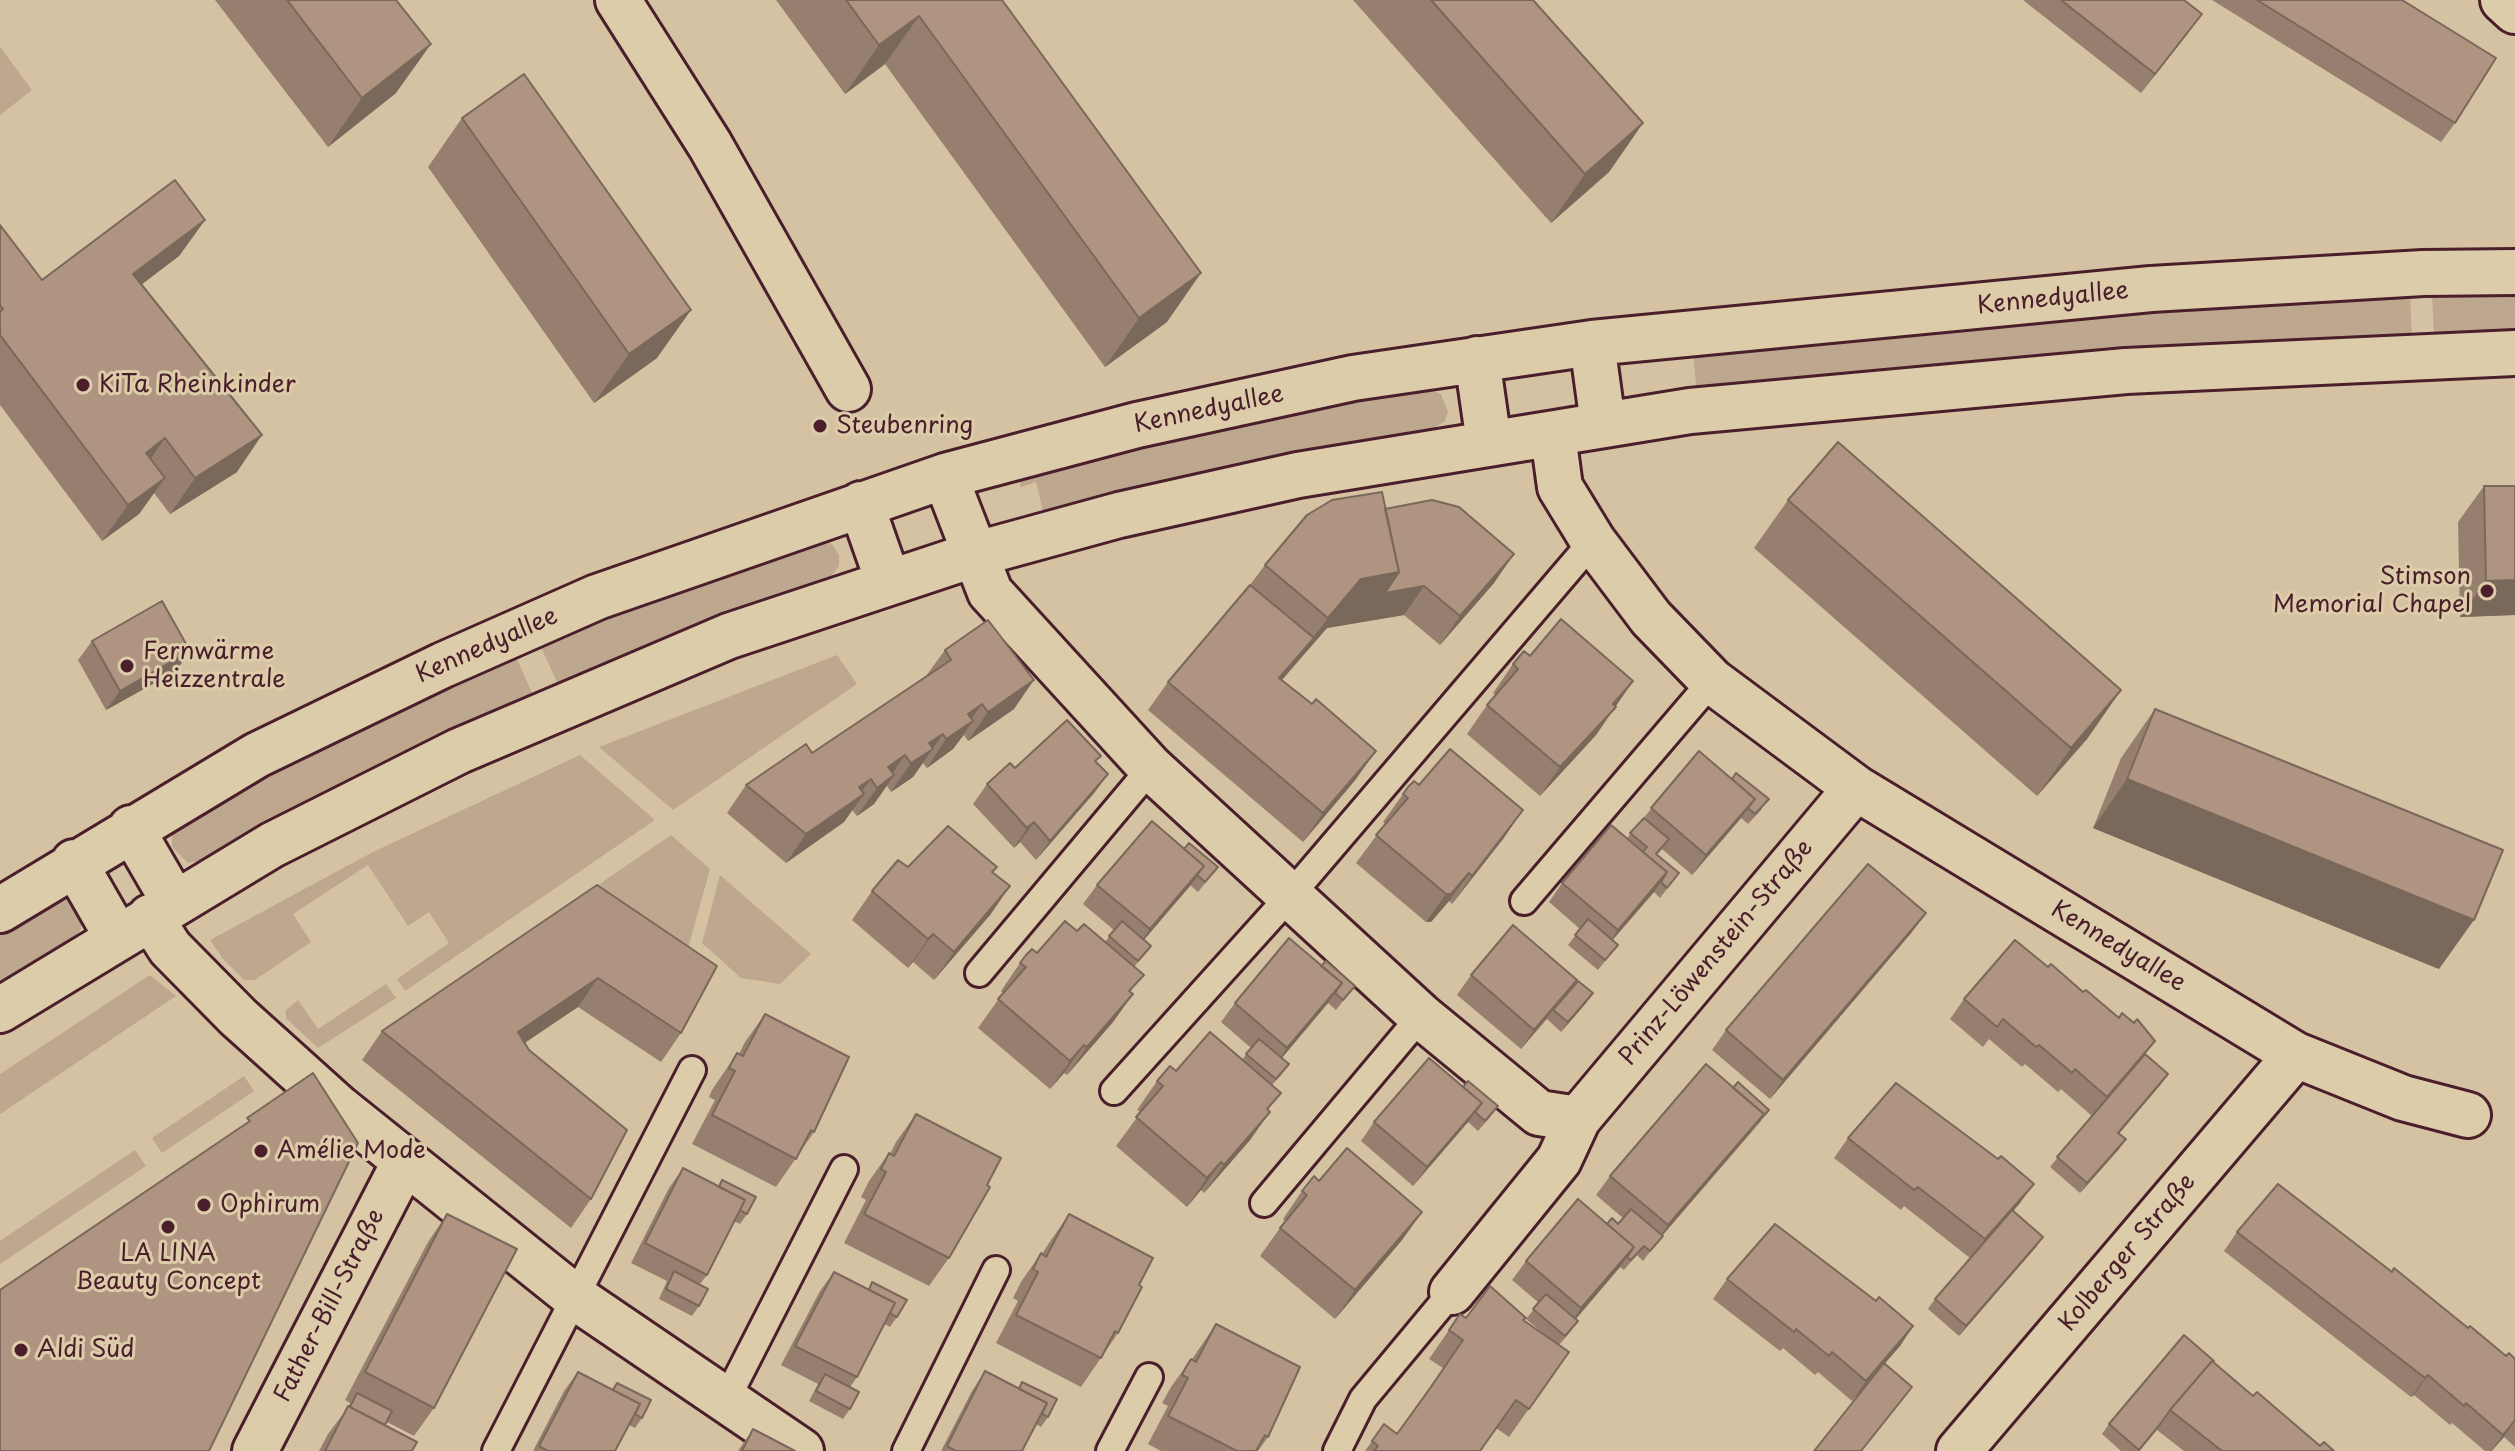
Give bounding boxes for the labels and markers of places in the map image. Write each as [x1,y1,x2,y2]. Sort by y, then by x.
place label: KiTa Rheinkinder [99,371,296,399]
marker: KiTa Rheinkinder [74,376,92,394]
place label: Steubenring [836,412,973,440]
marker: Steubenring [811,417,829,435]
place label: Stimson Memorial Chapel [2273,563,2471,619]
marker: Stimson Memorial Chapel [2478,582,2496,600]
place label: Fernwärme Heizzentrale [143,638,286,694]
marker: Fernwärme Heizzentrale [118,657,136,675]
place label: Amélie Mode [277,1137,426,1165]
marker: Amélie Mode [252,1142,270,1160]
place label: Ophirum [220,1191,320,1219]
marker: Ophirum [195,1196,213,1214]
marker: LA LINA Beauty Concept [159,1218,177,1236]
place label: LA LINA Beauty Concept [75,1240,261,1296]
place label: Aldi Süd [37,1336,134,1364]
marker: Aldi Süd [12,1341,30,1359]

